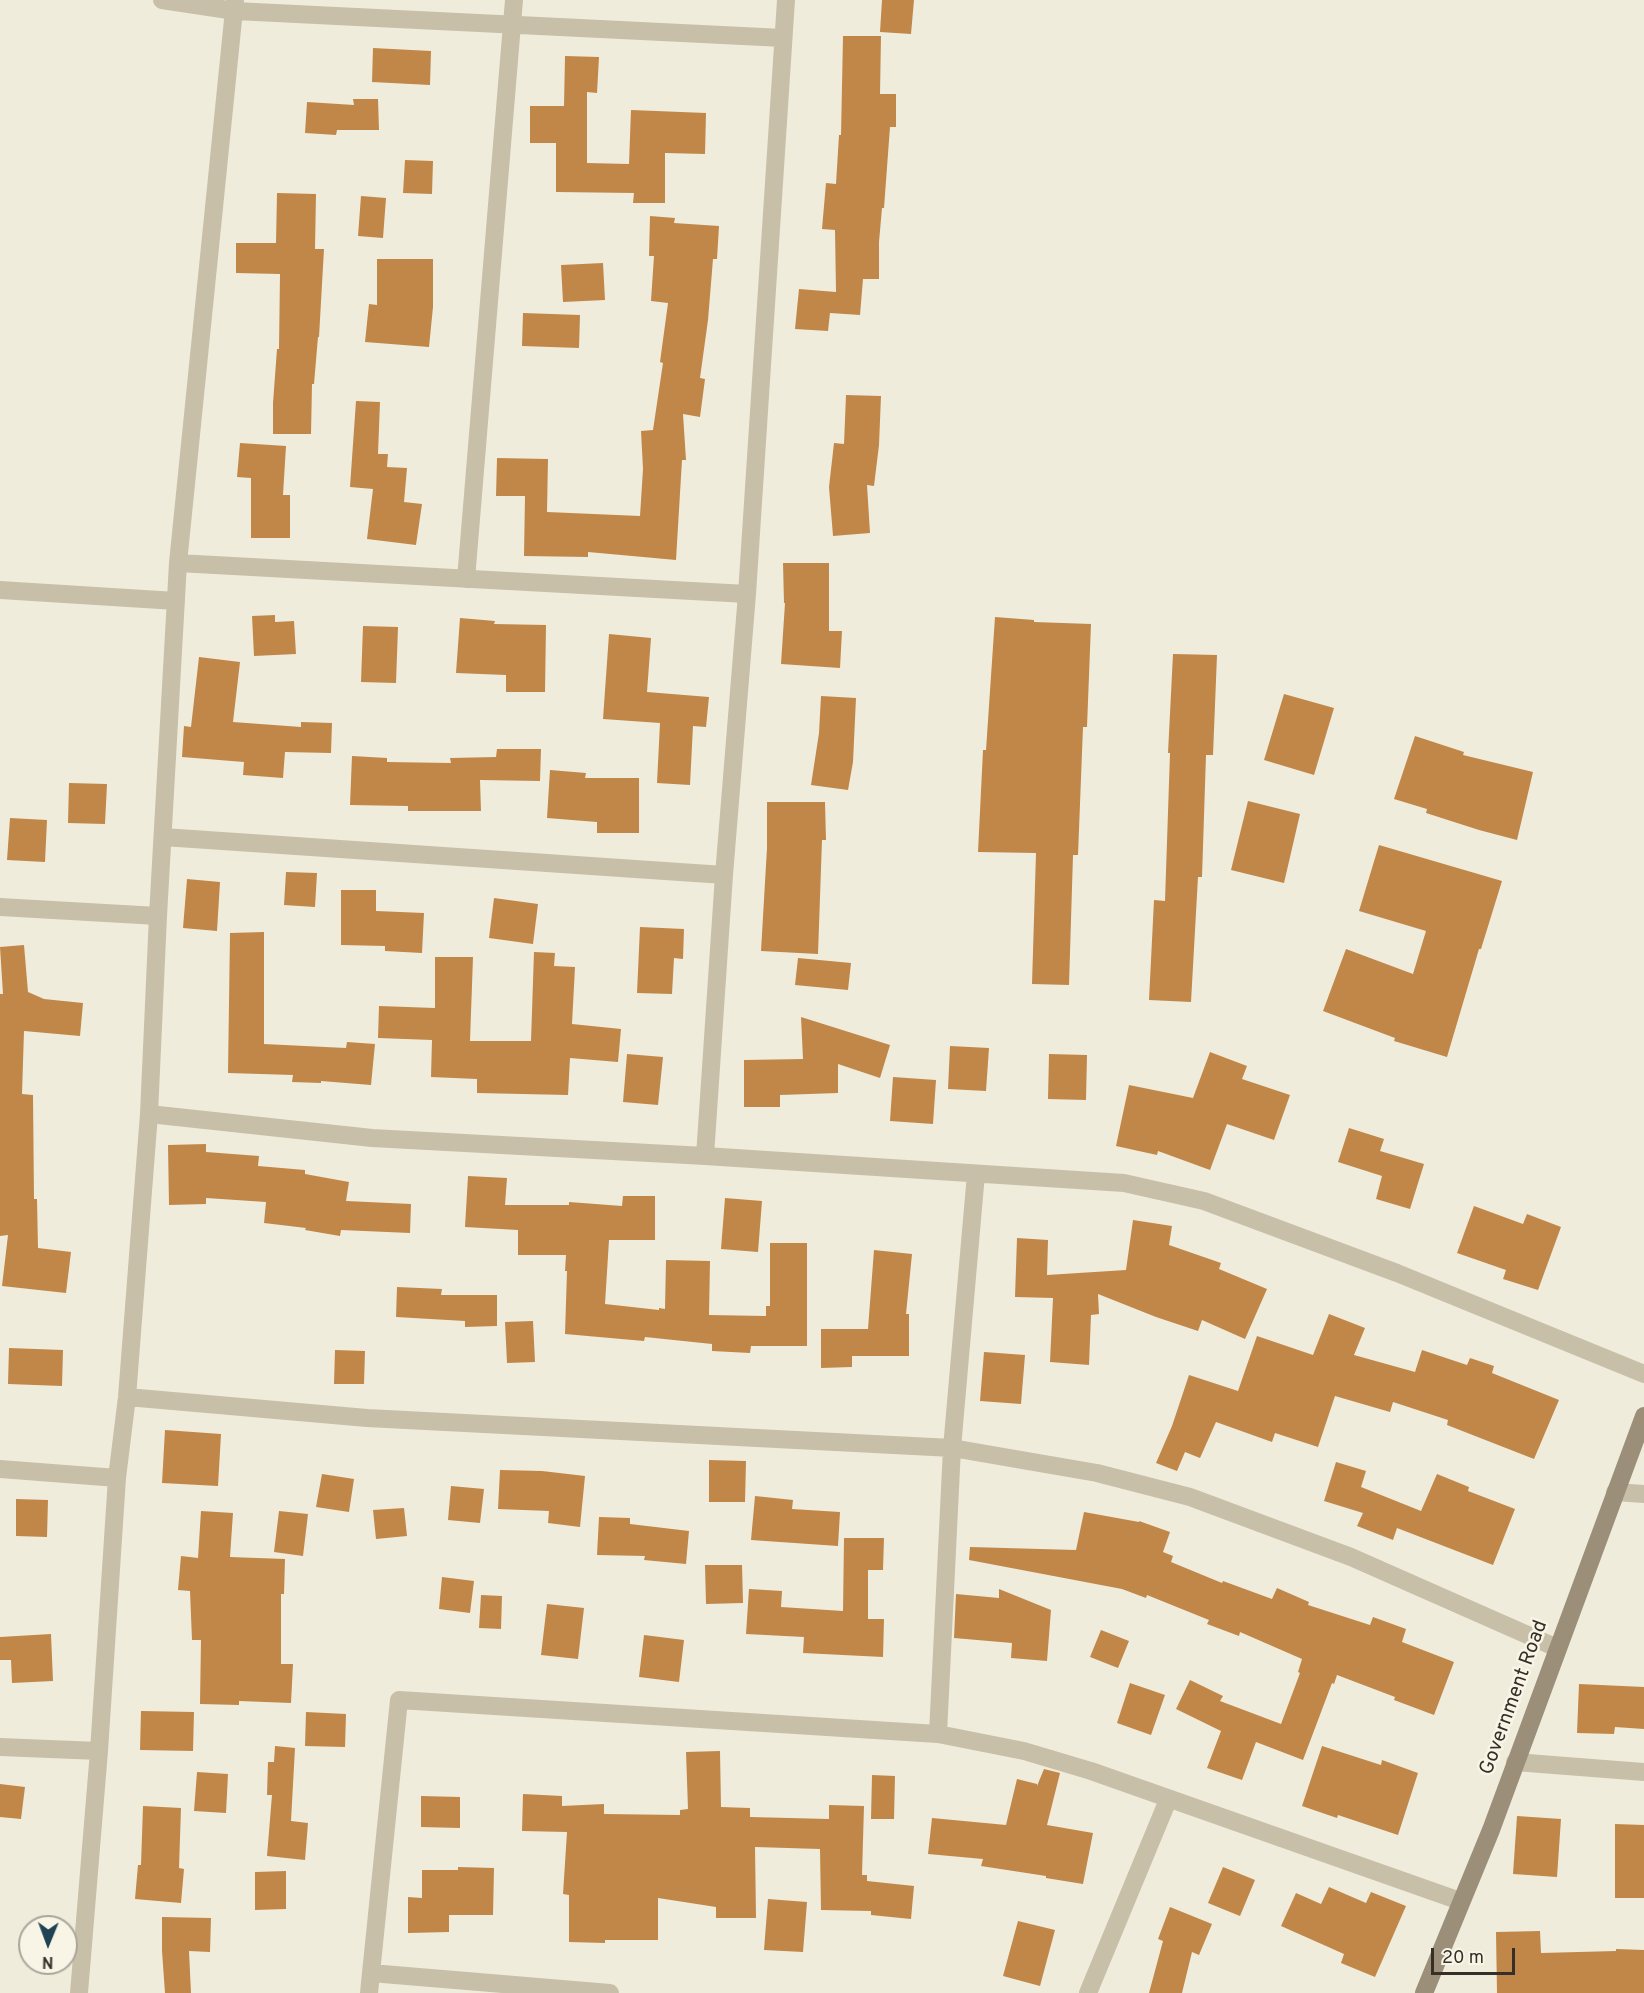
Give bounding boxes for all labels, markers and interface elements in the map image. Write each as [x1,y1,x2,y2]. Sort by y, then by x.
street label: Government Road [1476,1617,1554,1779]
north arrow [18,1915,78,1975]
scale bar [1434,1936,1518,1974]
text: 20 m [1442,1947,1484,1970]
text: N [42,1951,54,1971]

